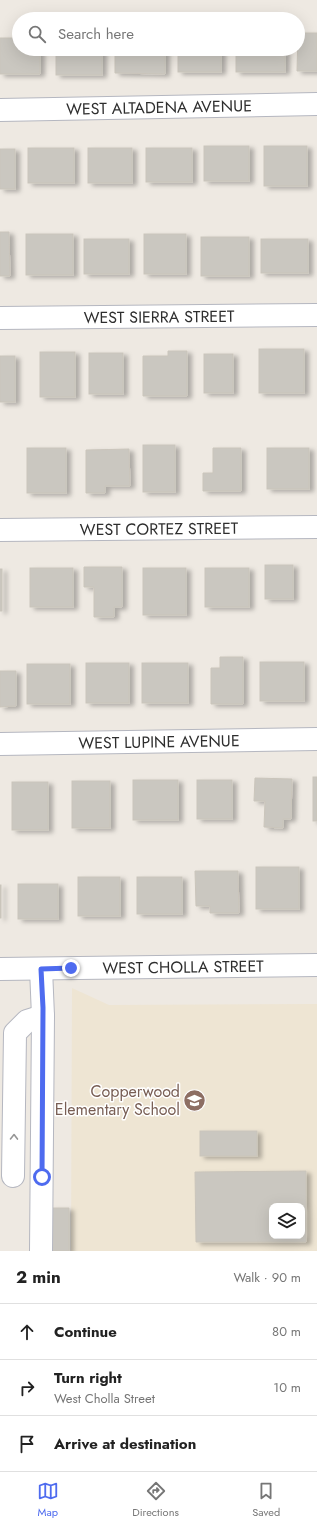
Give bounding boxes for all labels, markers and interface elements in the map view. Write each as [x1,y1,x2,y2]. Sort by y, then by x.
search box [12,12,305,56]
icon: search [26,23,48,45]
text: Search here [58,23,134,45]
street label: WEST ALTADENA AVENUE [66,94,252,121]
street label: WEST SIERRA STREET [83,305,235,329]
street label: WEST CORTEZ STREET [80,517,239,541]
street label: WEST LUPINE AVENUE [78,729,240,755]
street label: WEST CHOLLA STREET [102,955,264,980]
route end [62,959,80,977]
place label: Copperwood Elementary School [55,1080,180,1121]
school or university icon: Copperwood Elementary School [182,1087,208,1113]
one-way arrow [9,1134,18,1140]
route start [33,1168,51,1186]
map controls [269,1203,305,1239]
button: layers [269,1203,305,1239]
text: 2 min [16,1265,61,1289]
text: Walk · 90 m [233,1268,301,1287]
icon: ahead [16,1321,38,1343]
text: Continue [54,1321,117,1343]
text: 80 m [272,1322,301,1341]
text: Turn right [54,1367,122,1389]
icon: right [16,1377,38,1399]
text: 10 m [273,1378,301,1397]
text: West Cholla Street [54,1389,155,1408]
icon: arrive [16,1433,38,1455]
text: Arrive at destination [54,1433,196,1455]
tab: Map [37,1480,59,1520]
tab: Directions [132,1480,179,1520]
tab: Saved [252,1480,280,1520]

